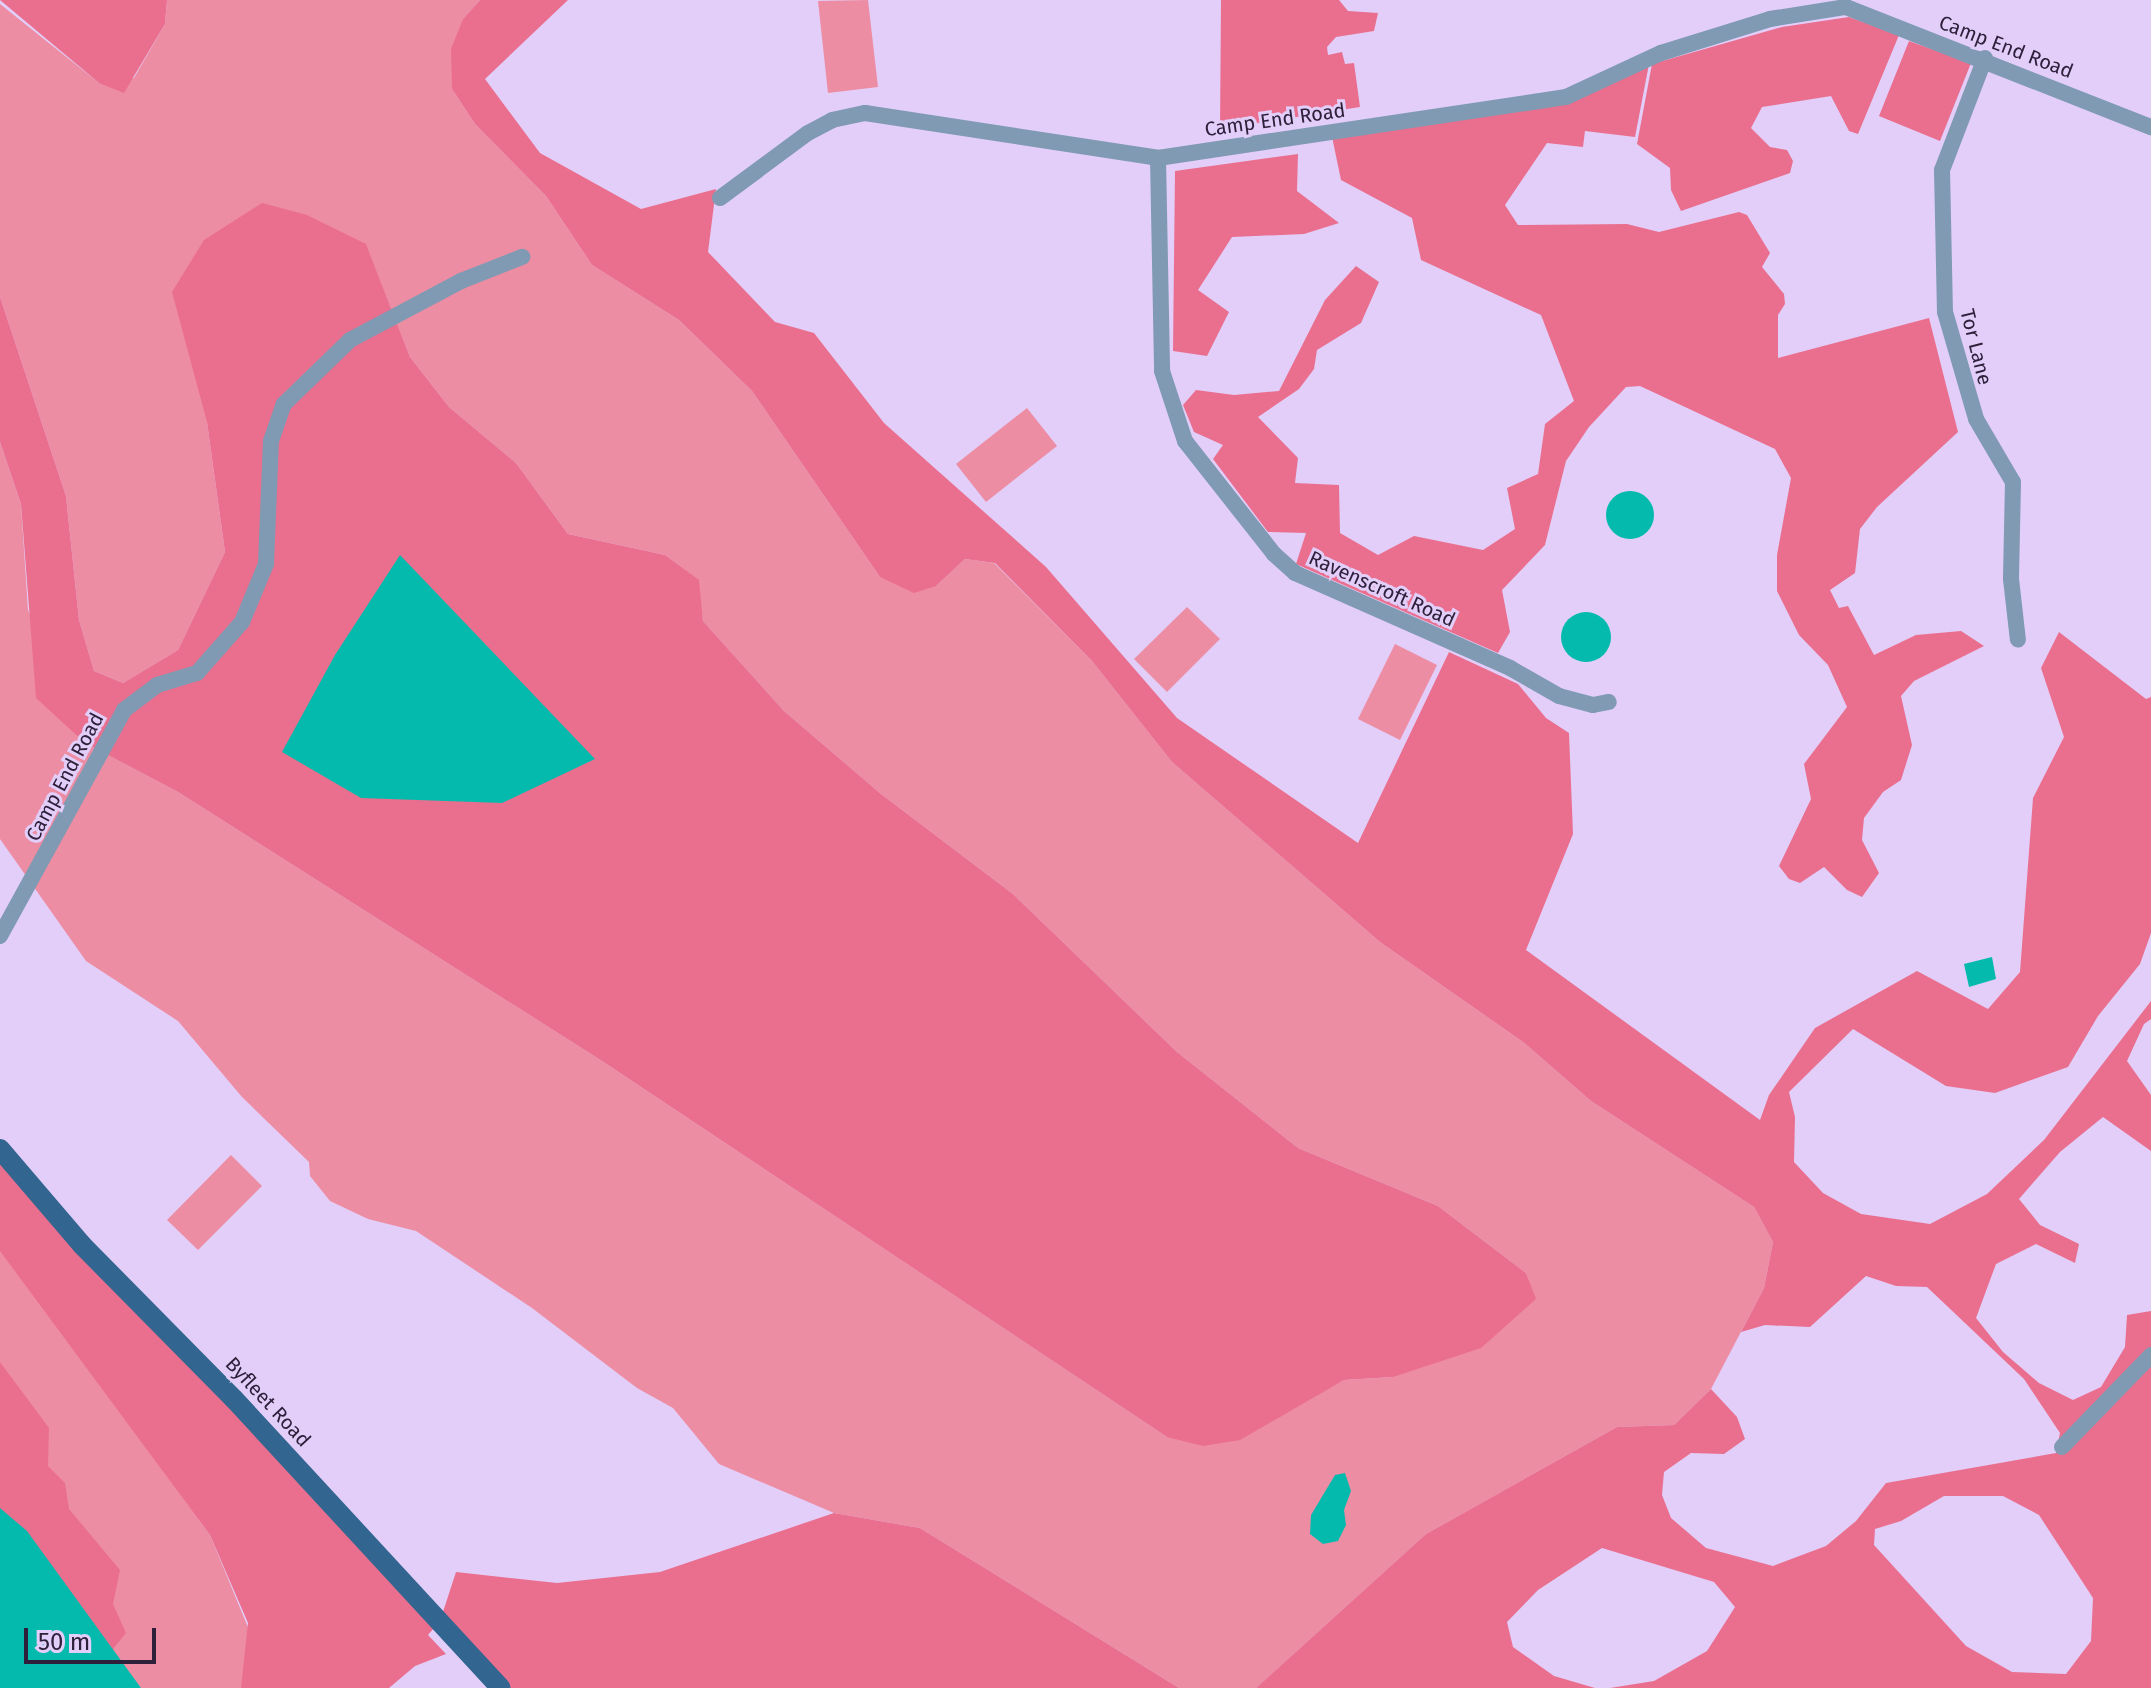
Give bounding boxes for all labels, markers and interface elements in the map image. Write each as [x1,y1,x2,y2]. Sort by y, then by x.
street label: Camp End Road [1936,10,2076,84]
street label: Camp End Road [1203,98,1347,142]
street label: Tor Lane [1955,307,1997,387]
street label: Ravenscroft Road [1305,546,1459,632]
street label: Camp End Road [21,709,109,845]
street label: Byfleet Road [220,1352,316,1452]
scale bar [28,1612,160,1662]
text: 50 m [38,1628,90,1656]

